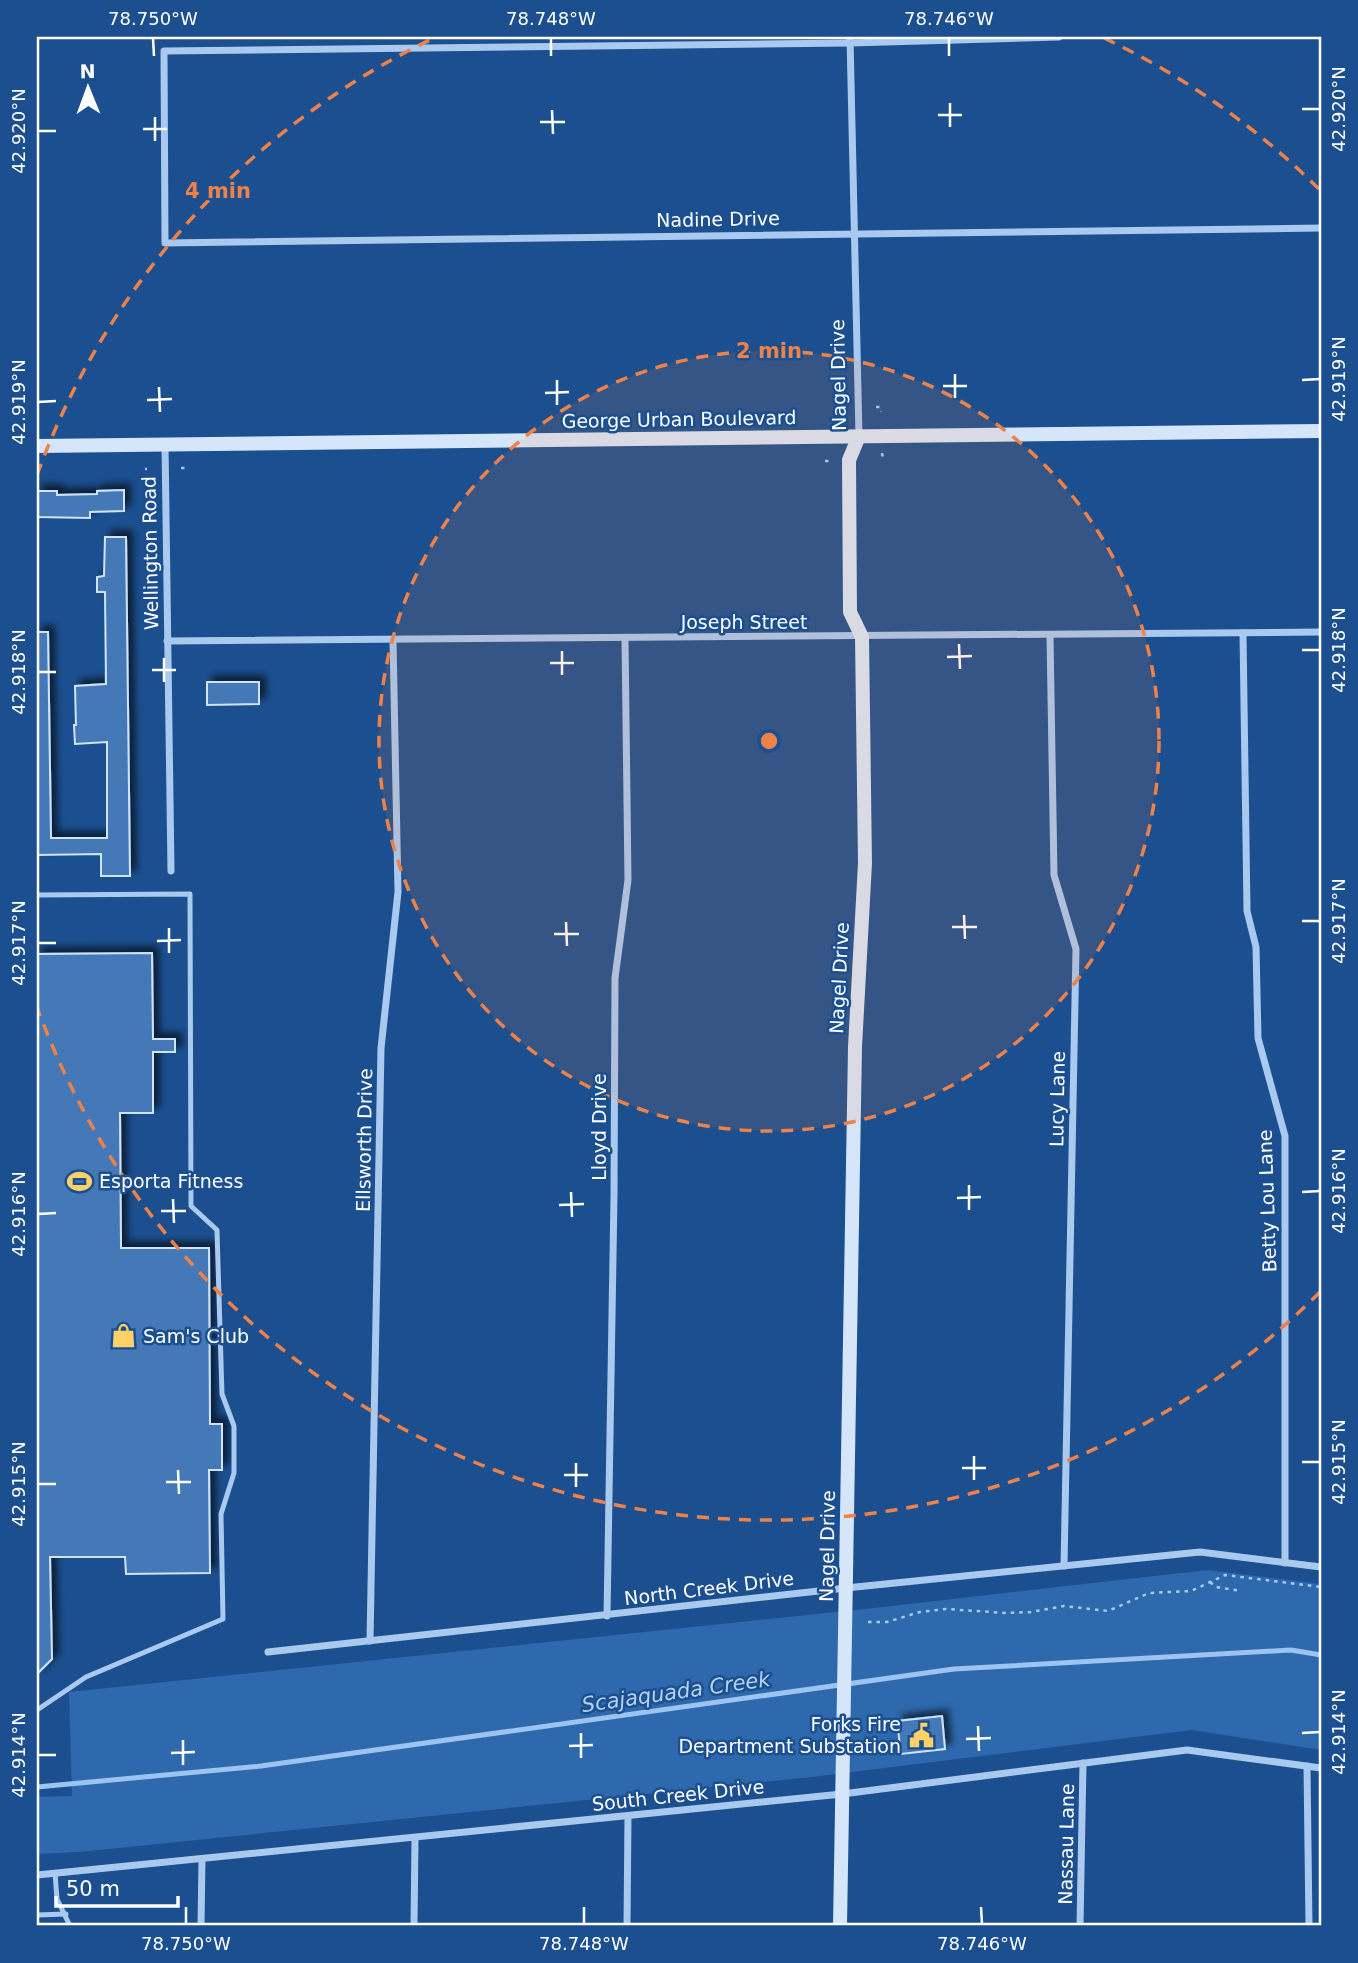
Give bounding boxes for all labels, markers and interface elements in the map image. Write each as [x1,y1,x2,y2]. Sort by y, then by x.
text: 78.750°W [108,8,198,29]
text: 78.748°W [506,8,596,29]
text: 78.746°W [904,8,994,29]
north arrow [52,52,122,122]
text: N [80,60,96,82]
text: 42.920°N [1328,66,1349,152]
text: 42.920°N [8,88,29,174]
text: 4 min [185,179,251,203]
street label: Nadine Drive [656,207,780,231]
street label: Nagel Drive [826,319,850,431]
text: 42.919°N [1328,336,1349,422]
text: 2 min [736,339,802,363]
text: 42.919°N [8,359,29,445]
street label: George Urban Boulevard [561,406,797,432]
street label: Wellington Road [138,476,162,630]
text: 42.918°N [1328,607,1349,693]
street label: Joseph Street [680,611,807,633]
text: 42.918°N [8,629,29,715]
centre of rings [757,729,781,753]
text: 42.917°N [1328,878,1349,964]
text: 42.917°N [8,900,29,986]
street label: Nagel Drive [825,922,853,1034]
street label: Lucy Lane [1045,1051,1069,1147]
street label: Ellsworth Drive [352,1068,376,1212]
street label: Lloyd Drive [588,1073,610,1181]
street label: Betty Lou Lane [1254,1129,1280,1273]
text: 42.916°N [1328,1148,1349,1234]
sports icon: Esporta Fitness [65,1167,93,1195]
place label: Esporta Fitness [99,1170,243,1192]
text: 42.916°N [8,1171,29,1257]
shop icon: Sam's Club [109,1322,137,1350]
place label: Sam's Club [143,1325,249,1347]
text: 42.915°N [1328,1419,1349,1505]
text: 42.915°N [8,1441,29,1527]
street label: Nagel Drive [815,1490,839,1602]
street label: North Creek Drive [623,1567,795,1609]
water label: Scajaquada Creek [580,1667,773,1717]
text: 42.914°N [1328,1689,1349,1775]
text: 42.914°N [8,1712,29,1798]
place label: Forks Fire Department Substation [678,1713,901,1757]
public building icon: Forks Fire Department Substation [907,1721,935,1749]
street label: South Creek Drive [591,1775,765,1815]
street label: Nassau Lane [1054,1783,1078,1905]
scale bar [56,1865,178,1909]
text: 50 m [66,1877,120,1901]
text: 78.750°W [141,1933,231,1954]
text: 78.748°W [539,1933,629,1954]
text: 78.746°W [937,1933,1027,1954]

